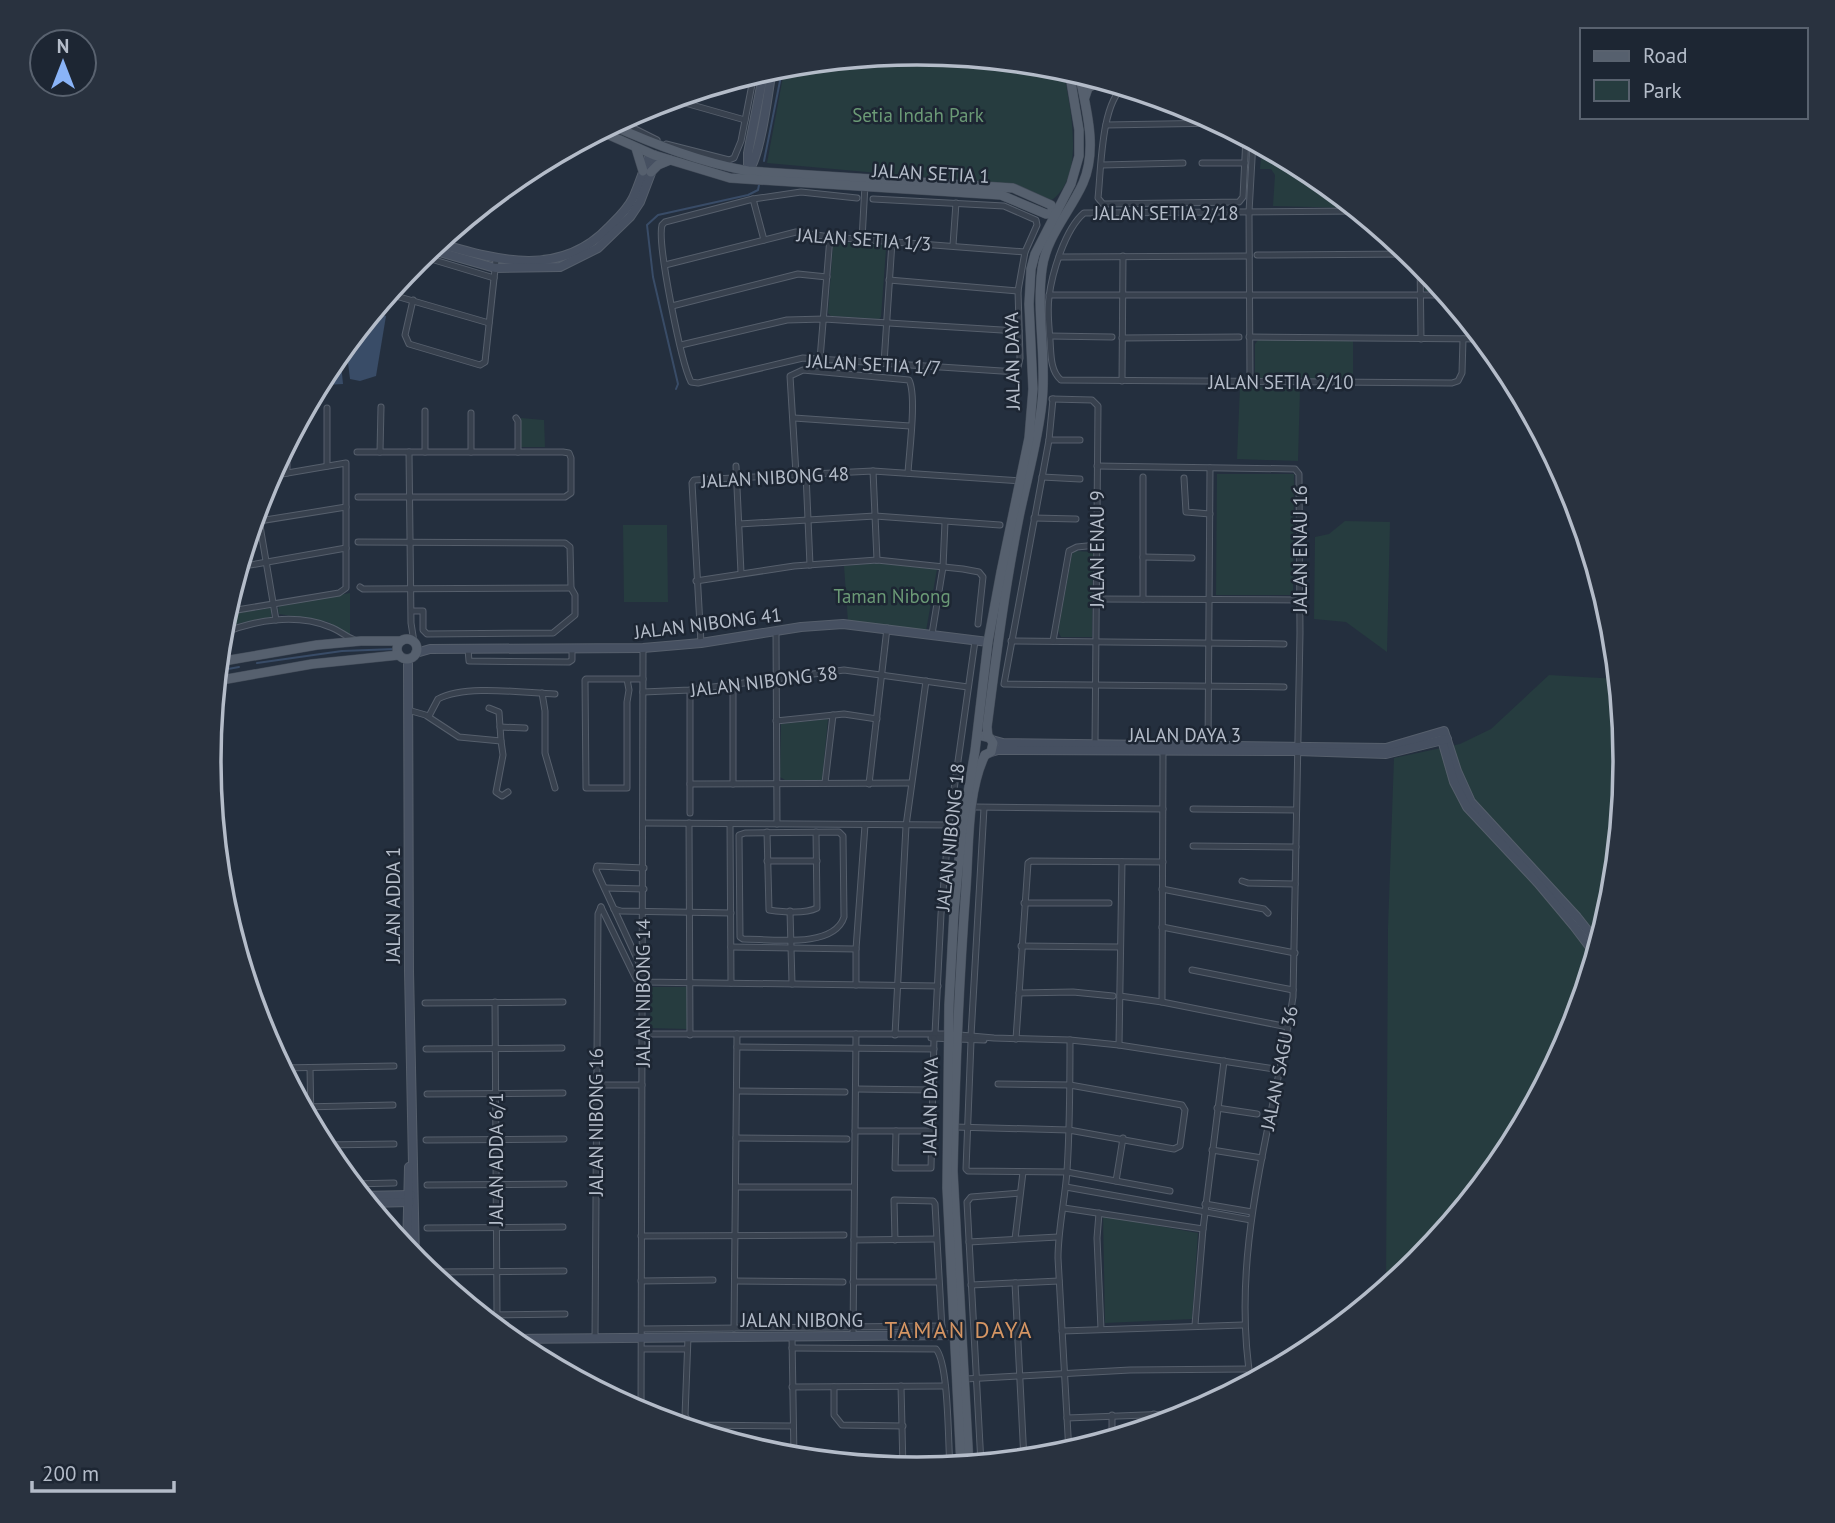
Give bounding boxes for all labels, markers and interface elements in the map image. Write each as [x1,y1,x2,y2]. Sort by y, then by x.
north arrow [28,28,98,98]
legend [1580,28,1807,119]
text: N [57,34,69,58]
text: Road [1643,42,1687,69]
text: Park [1643,77,1682,104]
park label: Setia Indah Park [852,103,984,127]
street label: JALAN SETIA 1 [871,158,990,188]
street label: JALAN SETIA 2/18 [1092,201,1239,225]
street label: JALAN SETIA 1/3 [795,222,932,256]
street label: JALAN DAYA [999,312,1025,411]
street label: JALAN SETIA 1/7 [805,348,942,380]
street label: JALAN SETIA 2/10 [1207,370,1354,394]
street label: JALAN NIBONG 48 [699,461,850,493]
street label: JALAN ENAU 16 [1288,485,1312,614]
street label: JALAN ENAU 9 [1085,490,1109,609]
park label: Taman Nibong [833,584,951,608]
street label: JALAN NIBONG 41 [632,602,783,644]
street label: JALAN NIBONG 38 [688,660,839,702]
street label: JALAN DAYA 3 [1128,723,1241,747]
street label: JALAN NIBONG 18 [930,762,970,913]
street label: JALAN ADDA 1 [381,847,405,964]
street label: JALAN NIBONG 14 [631,919,655,1068]
street label: JALAN SAGU 36 [1255,1004,1303,1133]
street label: JALAN NIBONG 16 [584,1048,608,1197]
street label: JALAN DAYA [917,1057,943,1156]
street label: JALAN ADDA 6/1 [484,1092,508,1227]
street label: JALAN NIBONG [740,1308,863,1332]
district label: TAMAN DAYA [884,1315,1034,1344]
scale bar [32,1450,173,1494]
text: 200 m [42,1460,99,1487]

